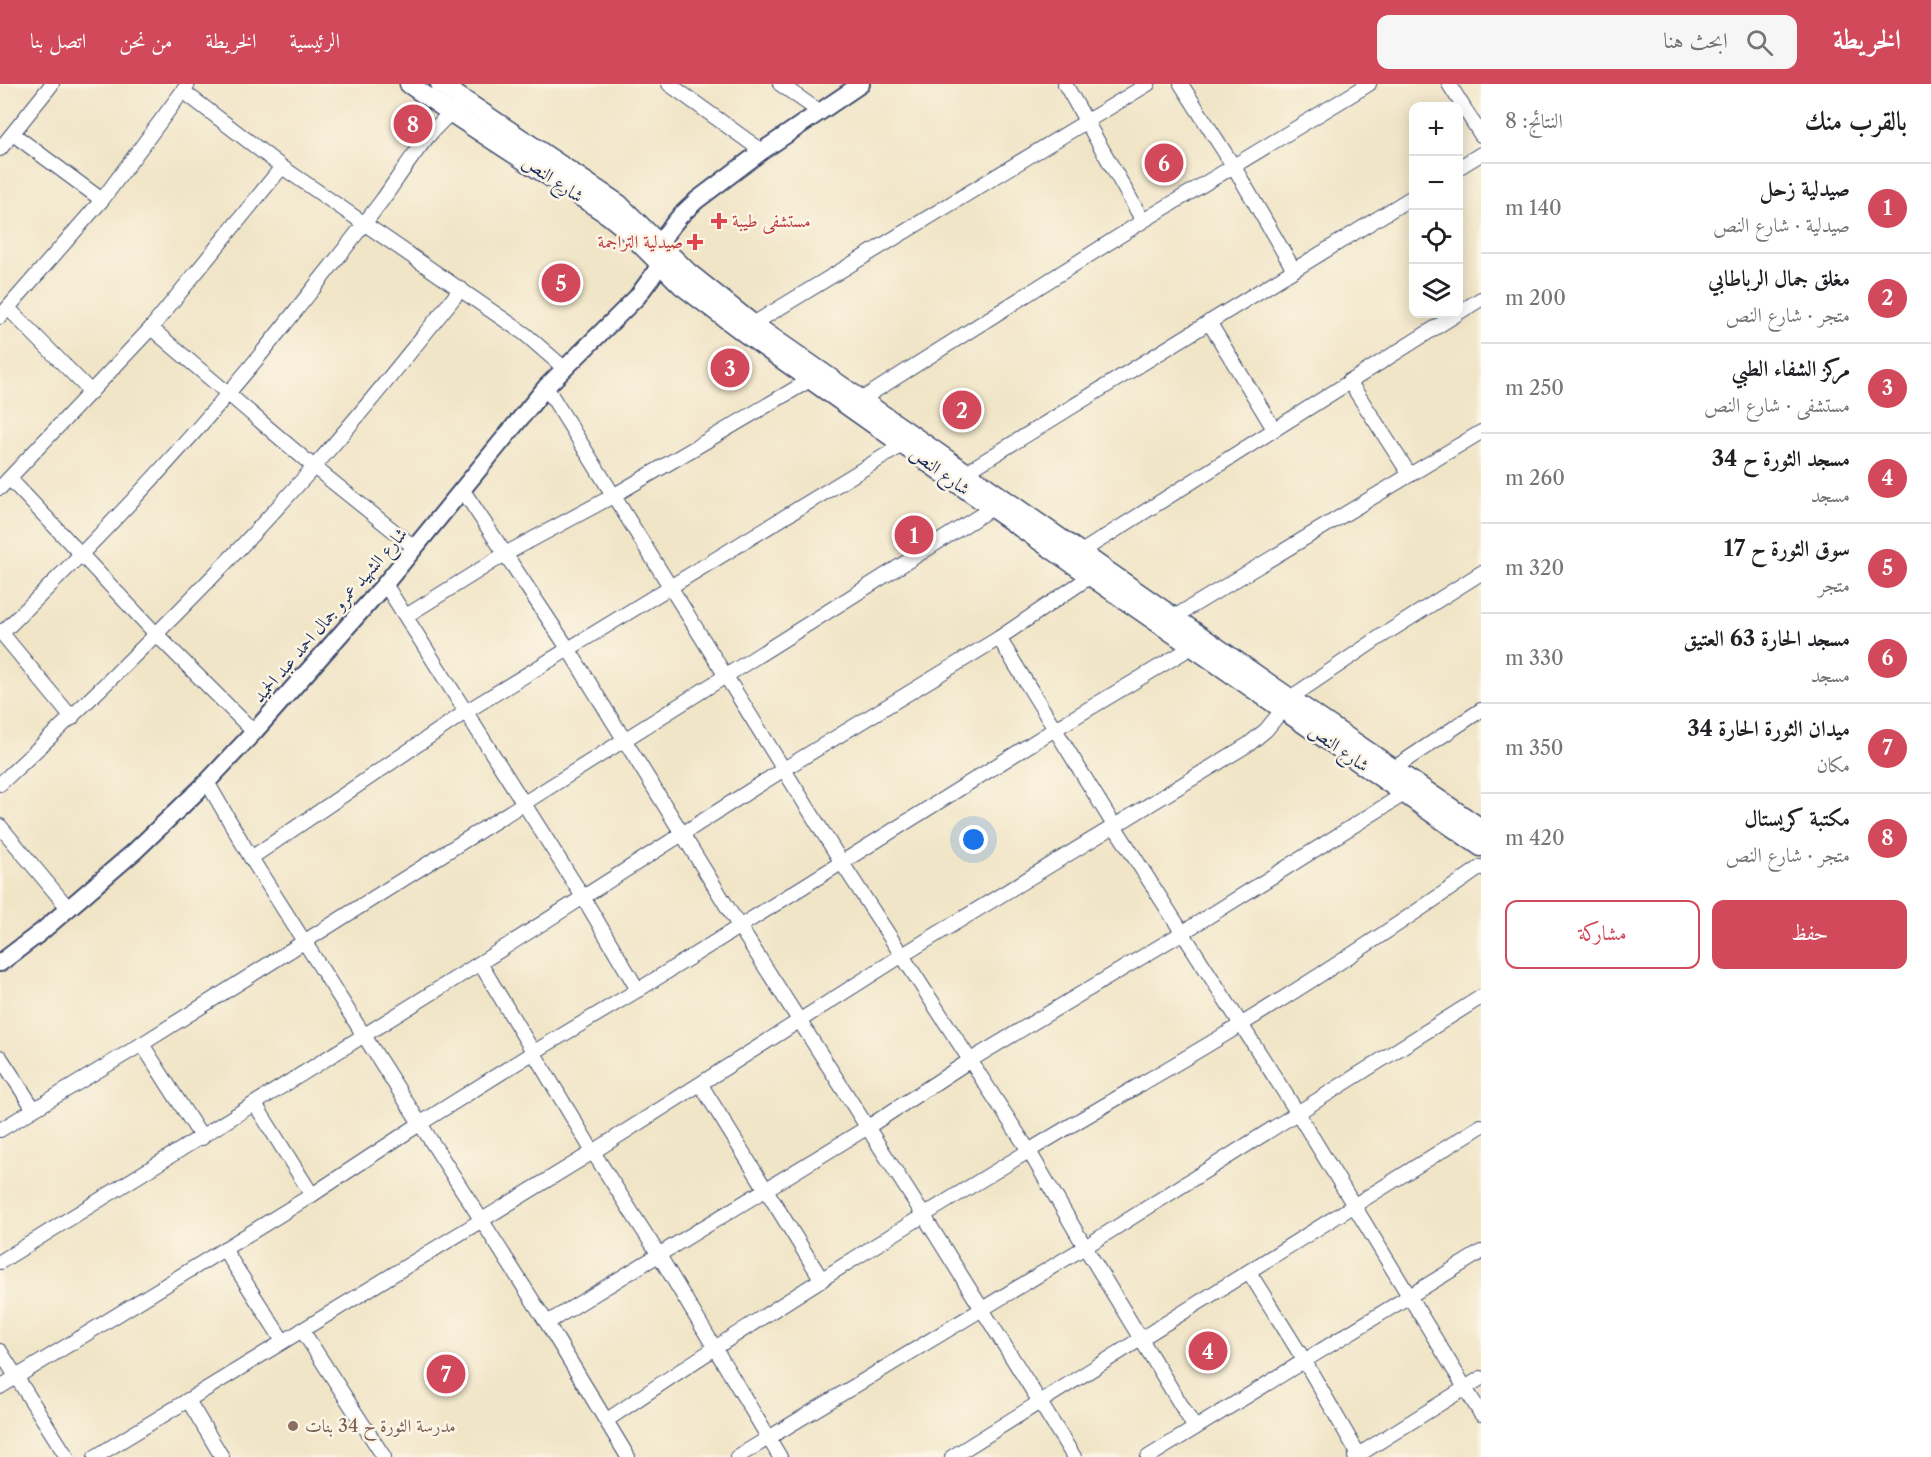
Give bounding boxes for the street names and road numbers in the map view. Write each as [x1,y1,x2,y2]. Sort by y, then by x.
street label: شارع النص [516,151,588,211]
street label: شارع النص [903,442,974,503]
street label: شارع الشهيد عمرو جمال احمد عبد الحميد [248,523,415,710]
street label: شارع النص [1302,719,1373,780]

